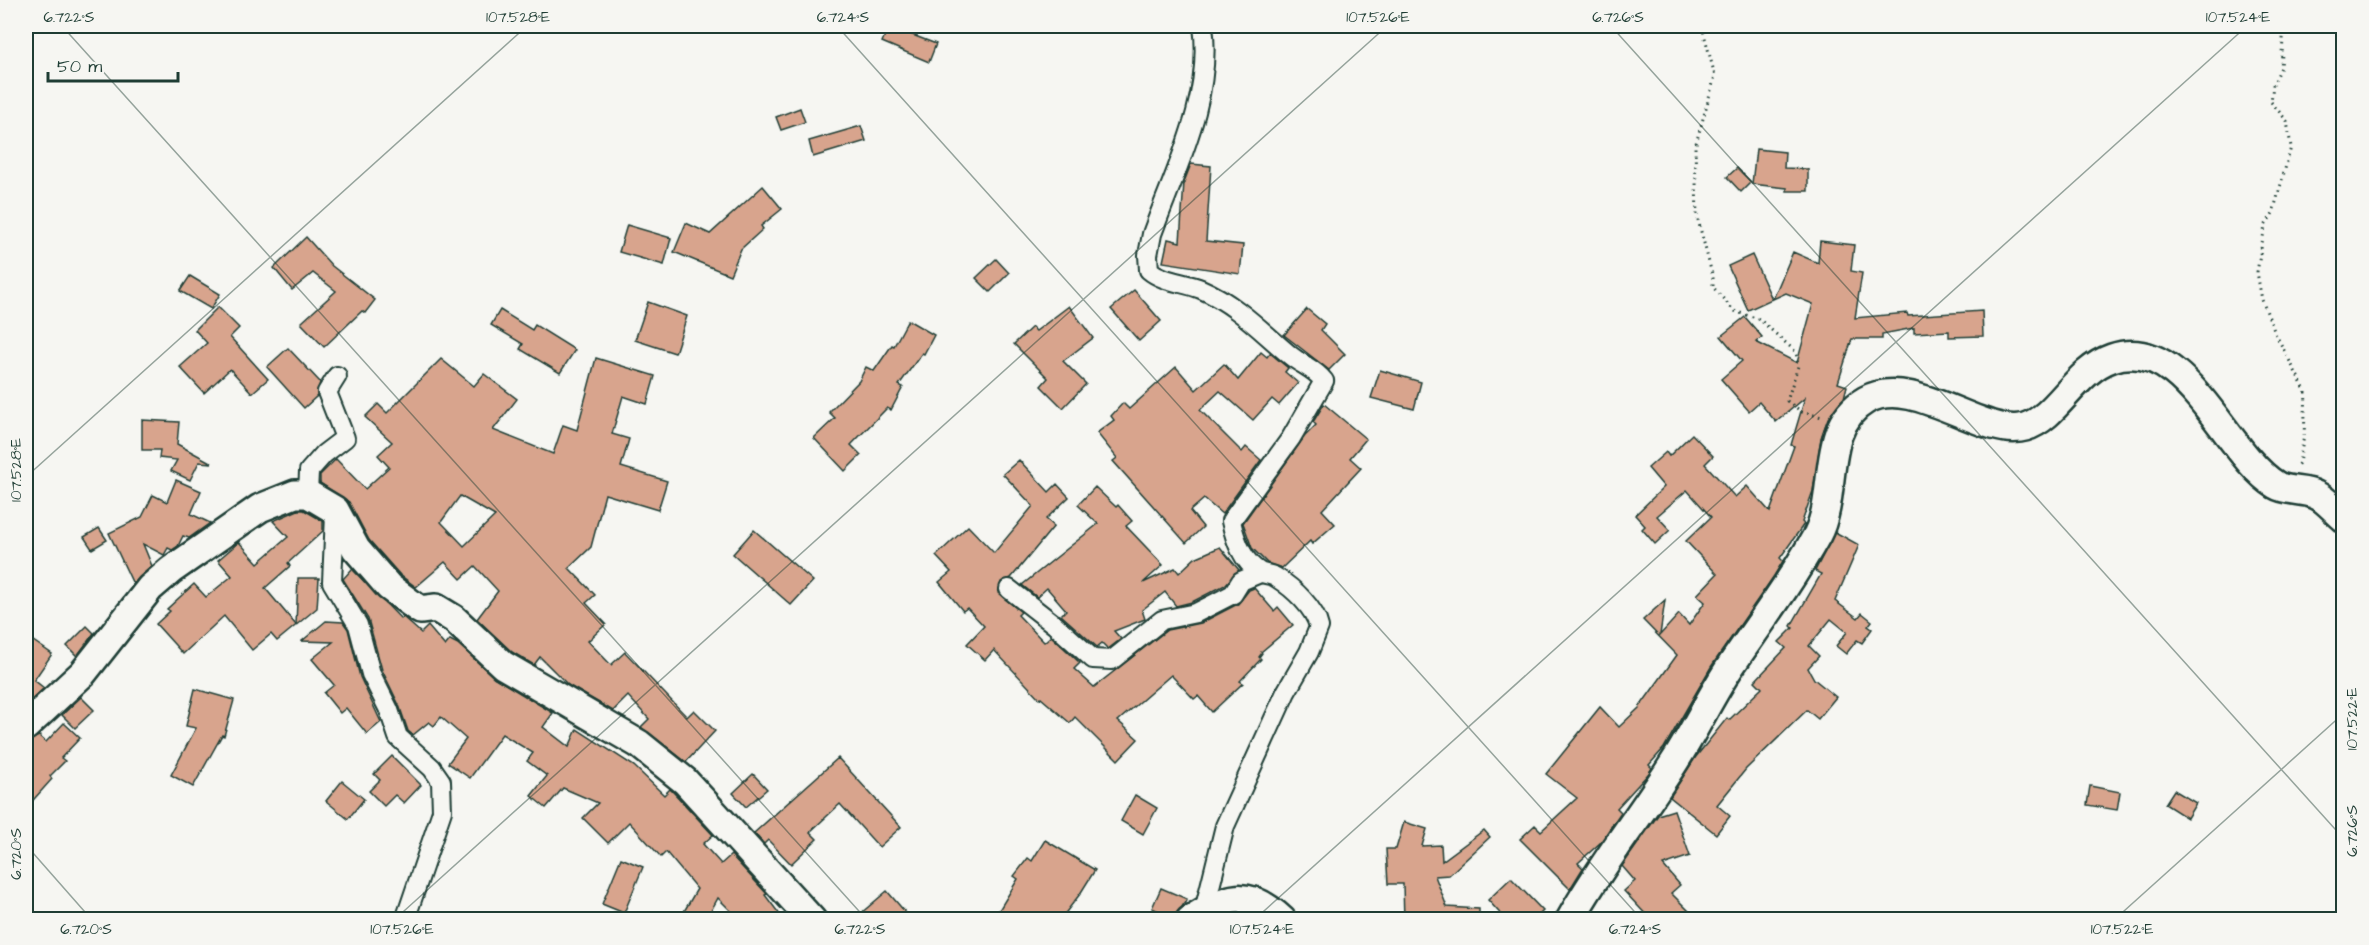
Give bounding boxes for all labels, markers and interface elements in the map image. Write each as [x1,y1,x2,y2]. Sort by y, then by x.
text: 6.722°S [44,7,95,28]
text: 107.528°E [486,7,550,28]
text: 6.724°S [817,7,870,28]
text: 107.526°E [1346,7,1410,28]
text: 6.726°S [1592,7,1644,28]
text: 107.524°E [2206,7,2270,28]
scale bar [48,45,178,83]
text: 50 m [57,54,102,79]
text: 107.528°E [6,438,27,502]
text: 107.522°E [2342,688,2363,750]
text: 6.726°S [2342,805,2363,857]
text: 6.720°S [6,828,27,880]
text: 6.720°S [60,919,112,940]
text: 107.526°E [370,919,434,940]
text: 6.722°S [835,919,886,940]
text: 107.524°E [1230,919,1294,940]
text: 6.724°S [1609,919,1662,940]
text: 107.522°E [2091,919,2153,940]

